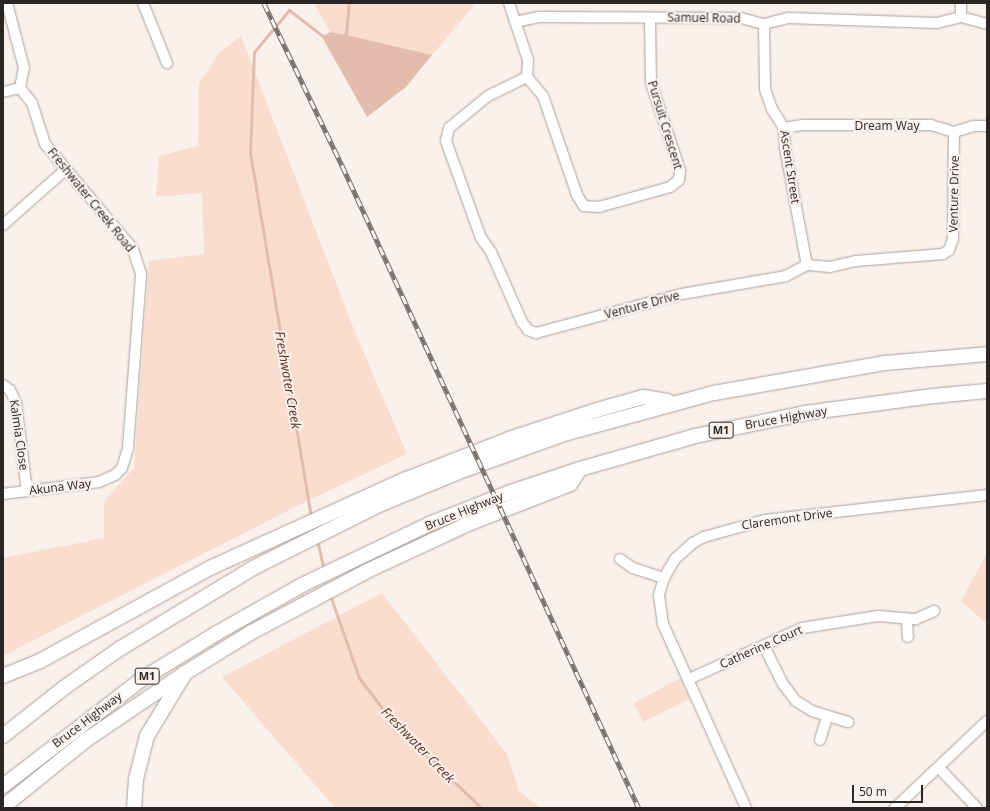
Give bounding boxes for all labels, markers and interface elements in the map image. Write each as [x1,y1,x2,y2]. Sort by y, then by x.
street label: Samuel Road [667,10,741,26]
street label: Pursuit Crescent [645,79,685,171]
street label: Dream Way [854,119,920,133]
street label: Ascent Street [777,129,803,205]
street label: Freshwater Creek Road [45,145,137,255]
street label: Venture Drive [946,155,962,233]
street label: Venture Drive [603,288,681,322]
water label: Freshwater Creek [272,330,304,430]
street label: Kalmia Close [7,399,31,471]
street label: Bruce Highway [744,404,828,432]
road number: M1 [708,421,734,439]
street label: Akuna Way [28,476,92,498]
street label: Bruce Highway [423,489,505,533]
street label: Claremont Drive [741,506,833,532]
street label: Catherine Court [717,622,805,672]
road number: M1 [134,667,160,685]
street label: Bruce Highway [49,689,125,751]
water label: Freshwater Creek [378,704,458,786]
scale bar [854,777,925,803]
text: 50 m [859,783,887,800]

